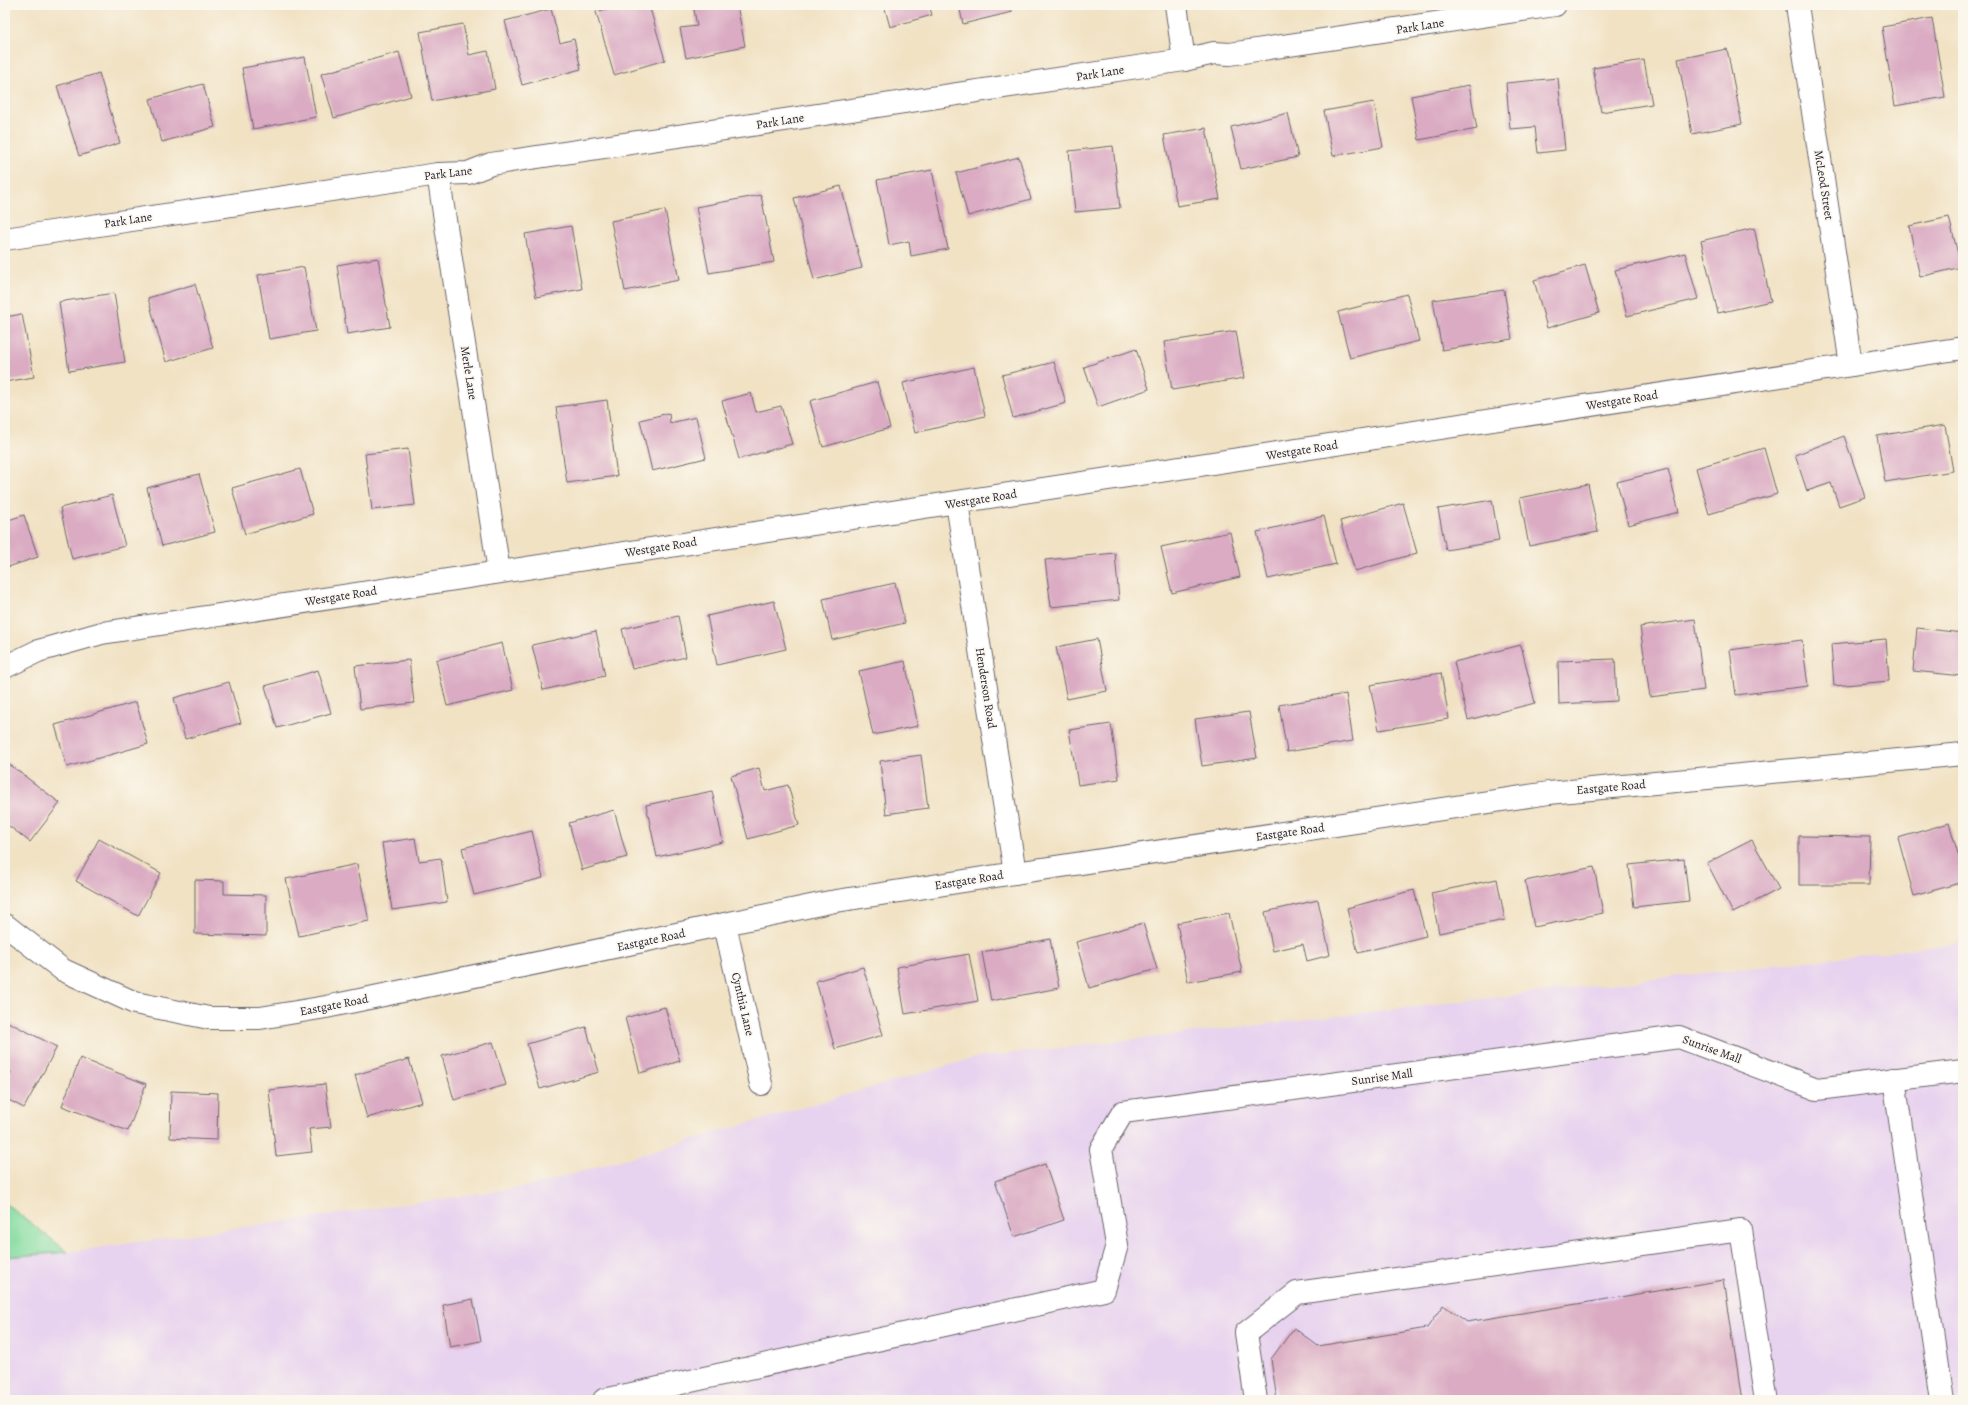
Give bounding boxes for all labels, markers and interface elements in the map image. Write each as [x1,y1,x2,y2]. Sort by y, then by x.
street label: Park Lane [1395,14,1445,38]
street label: Park Lane [1075,61,1125,85]
street label: Park Lane [755,109,805,133]
street label: McLeod Street [1811,149,1837,221]
street label: Park Lane [423,162,473,184]
street label: Park Lane [103,208,153,232]
street label: Merle Lane [457,345,481,401]
street label: Westgate Road [1584,386,1660,414]
street label: Westgate Road [1264,436,1340,464]
street label: Westgate Road [943,485,1019,513]
street label: Westgate Road [623,533,699,561]
street label: Westgate Road [303,582,379,610]
street label: Henderson Road [972,646,1000,730]
street label: Eastgate Road [1576,776,1647,798]
street label: Eastgate Road [1255,819,1326,845]
street label: Eastgate Road [933,867,1005,893]
street label: Eastgate Road [615,925,687,955]
street label: Cynthia Lane [728,971,758,1037]
street label: Eastgate Road [298,990,370,1019]
street label: Sunrise Mall [1680,1031,1744,1067]
street label: Sunrise Mall [1350,1065,1414,1089]

